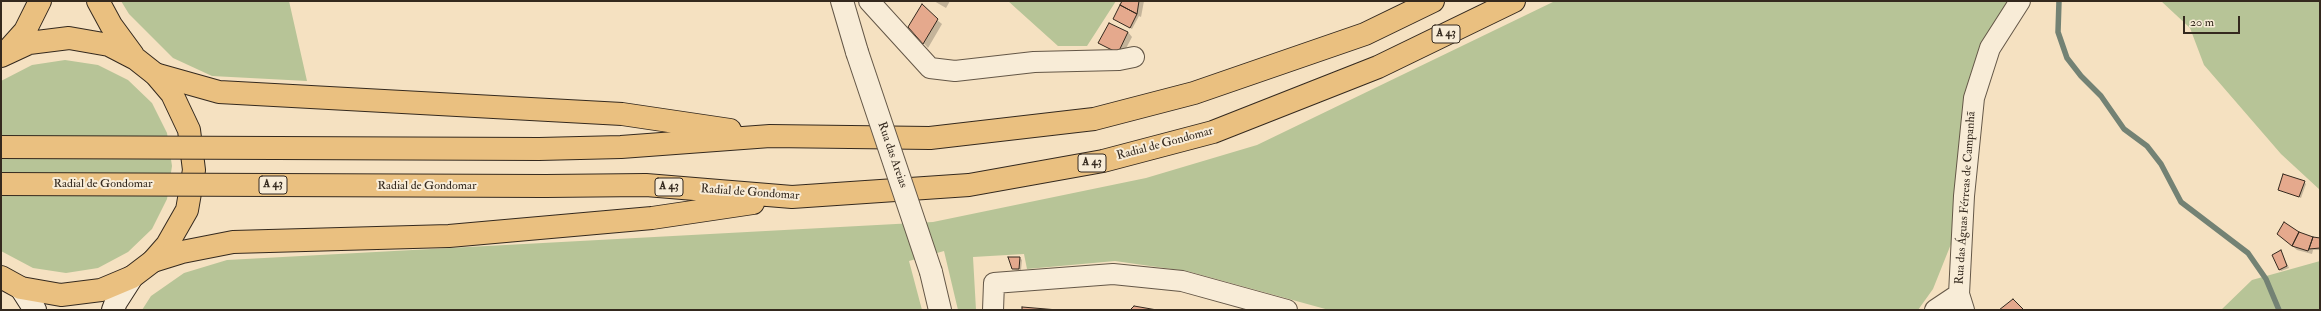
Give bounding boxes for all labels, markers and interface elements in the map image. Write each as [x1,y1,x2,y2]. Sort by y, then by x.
scale bar [2185,8,2242,34]
text: 20 m [2190,15,2214,30]
road number: A 43 [1432,25,1460,43]
street label: Rua das Águas Férreas de Campanhã [1953,111,1979,285]
street label: Rua das Areias [874,120,910,190]
street label: Radial de Gondomar [1115,124,1215,164]
road number: A 43 [1078,154,1106,172]
road number: A 43 [259,176,287,194]
street label: Radial de Gondomar [53,177,153,191]
road number: A 43 [655,178,683,196]
street label: Radial de Gondomar [377,179,477,193]
street label: Radial de Gondomar [700,182,800,204]

